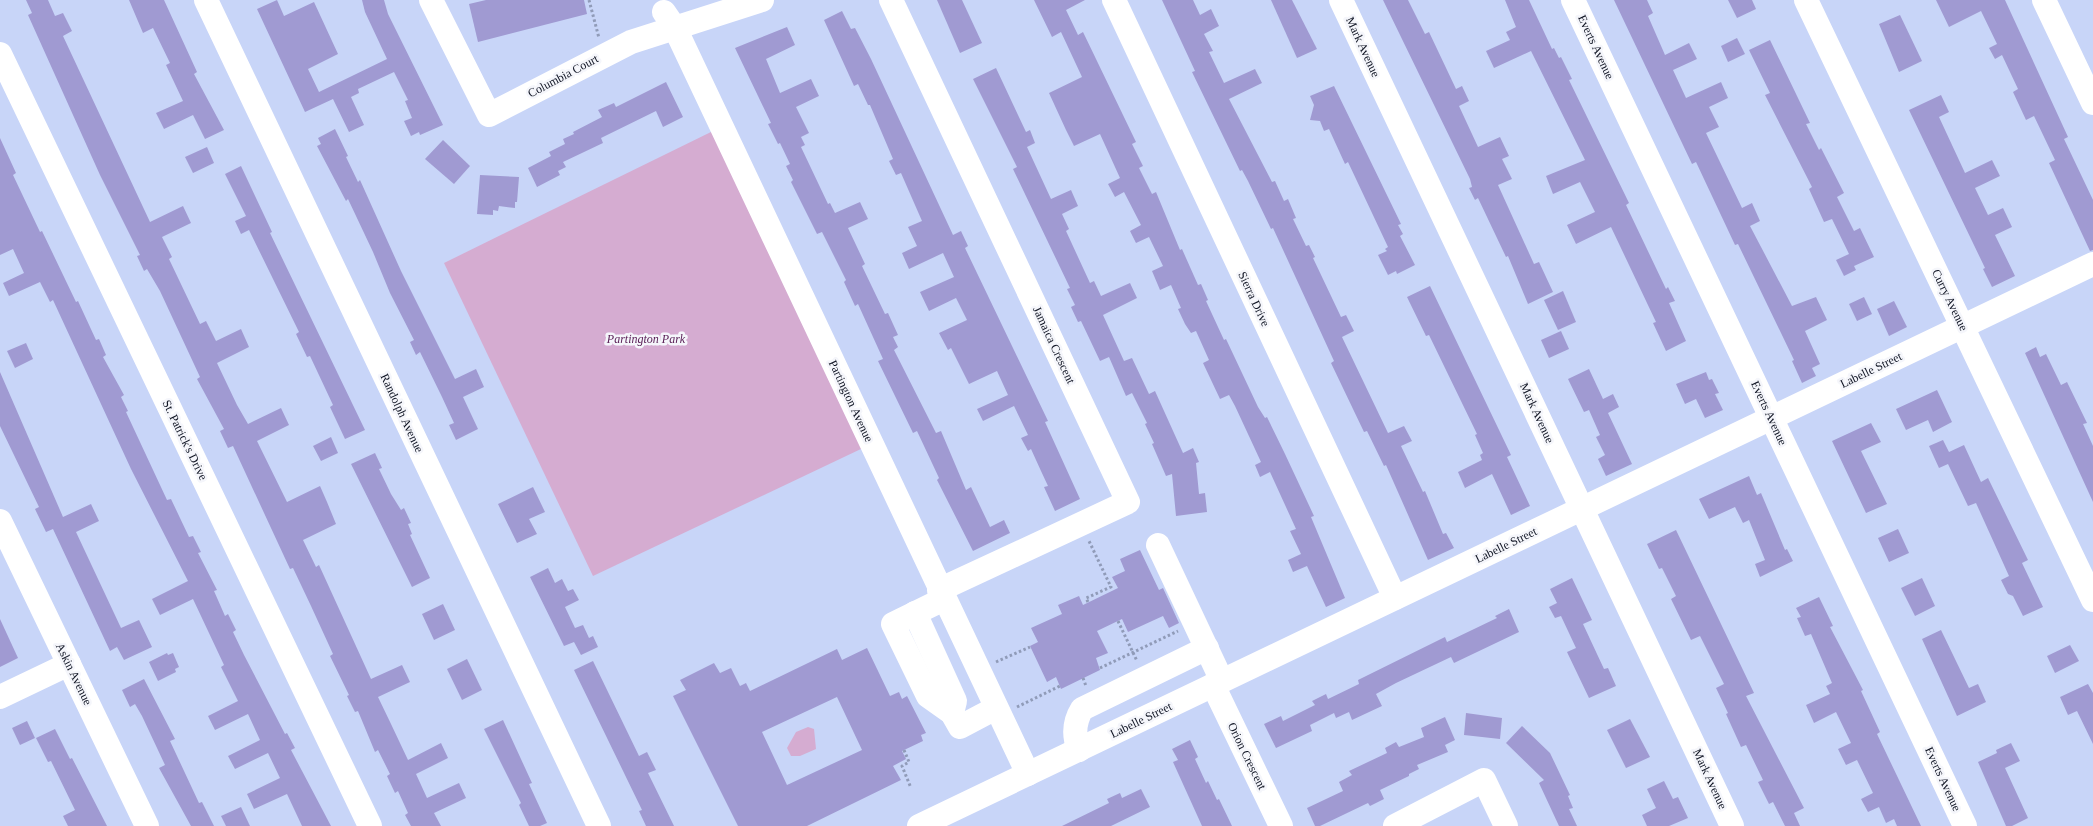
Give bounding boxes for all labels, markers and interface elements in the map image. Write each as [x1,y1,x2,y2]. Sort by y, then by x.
street label: Everts Avenue [1575,13,1617,81]
street label: Mark Avenue [1343,15,1383,79]
street label: Columbia Court [525,51,601,100]
street label: Curry Avenue [1929,267,1971,333]
street label: Sierra Drive [1235,269,1273,329]
street label: Jamaica Crescent [1030,304,1078,386]
park label: Partington Park [606,332,686,346]
street label: Labelle Street [1838,349,1905,391]
street label: Partington Avenue [826,358,876,444]
street label: Randolph Avenue [378,371,426,455]
street label: Everts Avenue [1748,379,1790,447]
street label: Mark Avenue [1517,381,1557,445]
street label: St. Patrick's Drive [160,398,210,482]
street label: Labelle Street [1473,524,1540,566]
street label: Askin Avenue [53,641,95,707]
street label: Labelle Street [1108,699,1175,741]
street label: Orion Crescent [1225,720,1270,792]
street label: Everts Avenue [1922,745,1964,813]
street label: Mark Avenue [1690,747,1730,811]

